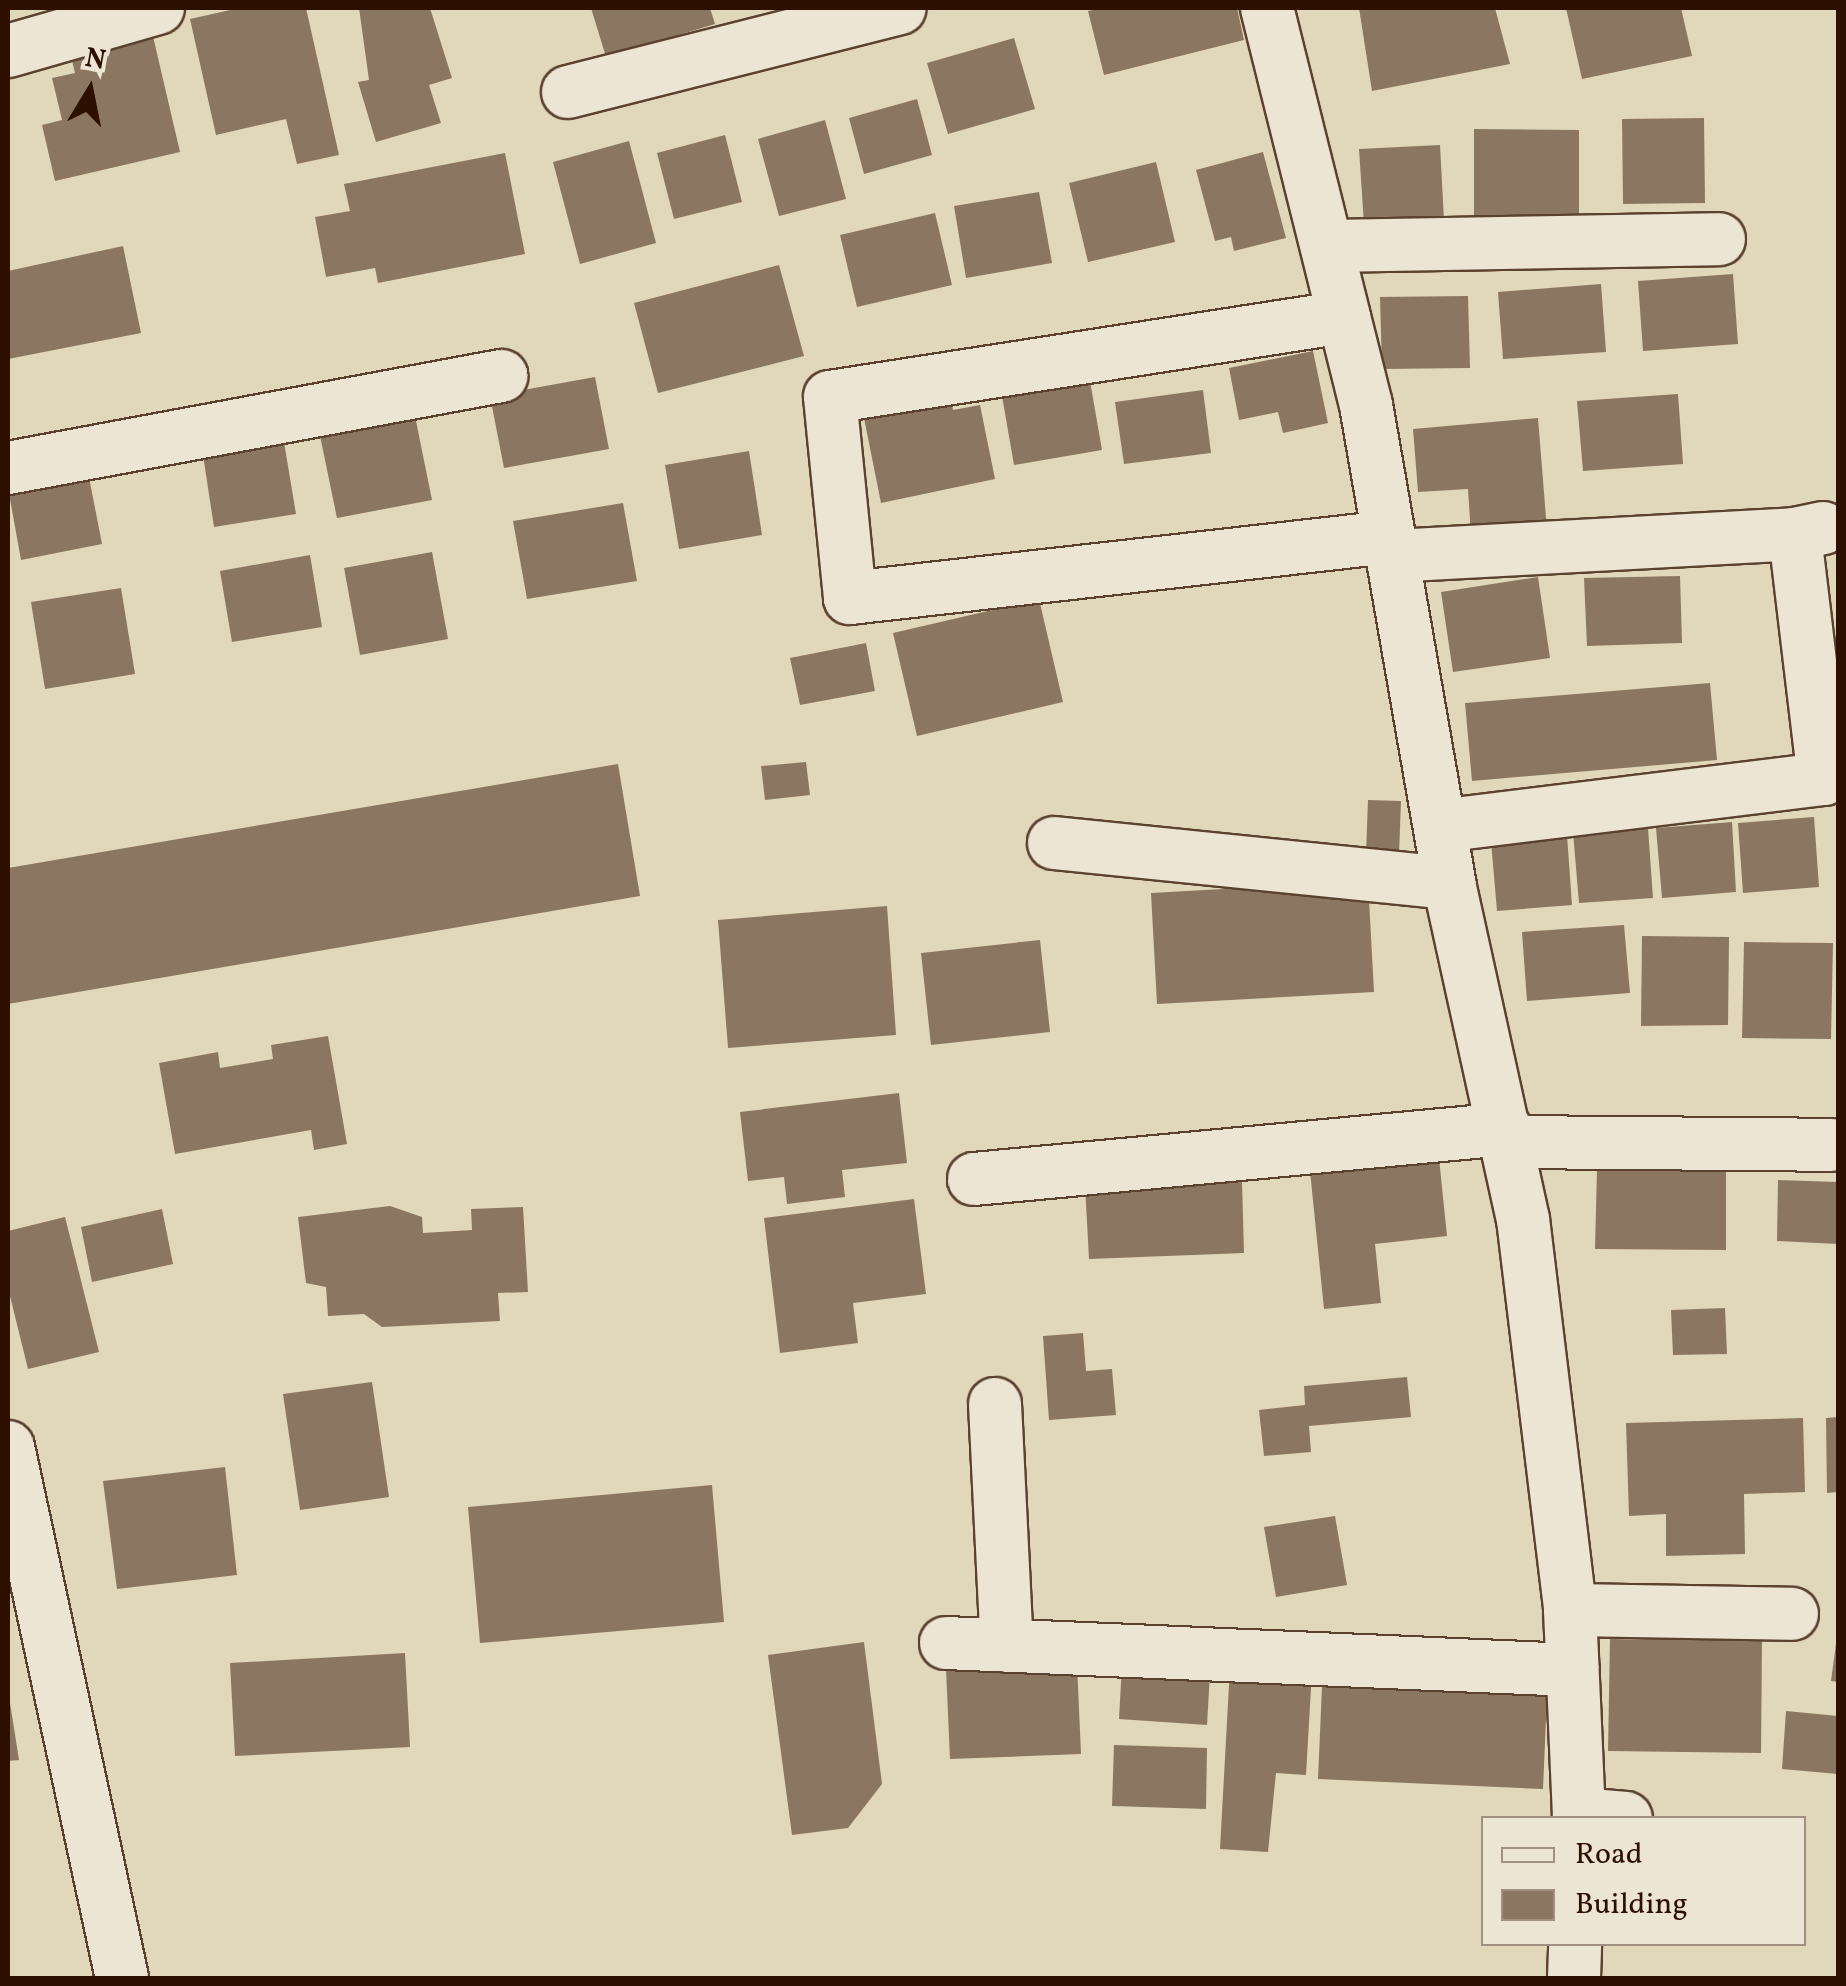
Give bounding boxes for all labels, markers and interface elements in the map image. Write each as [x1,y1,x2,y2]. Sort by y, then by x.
text: N [82,39,109,81]
north arrow [40,40,140,140]
legend [1481,1816,1806,1946]
text: Road [1575,1834,1643,1876]
text: Building [1575,1884,1688,1926]

